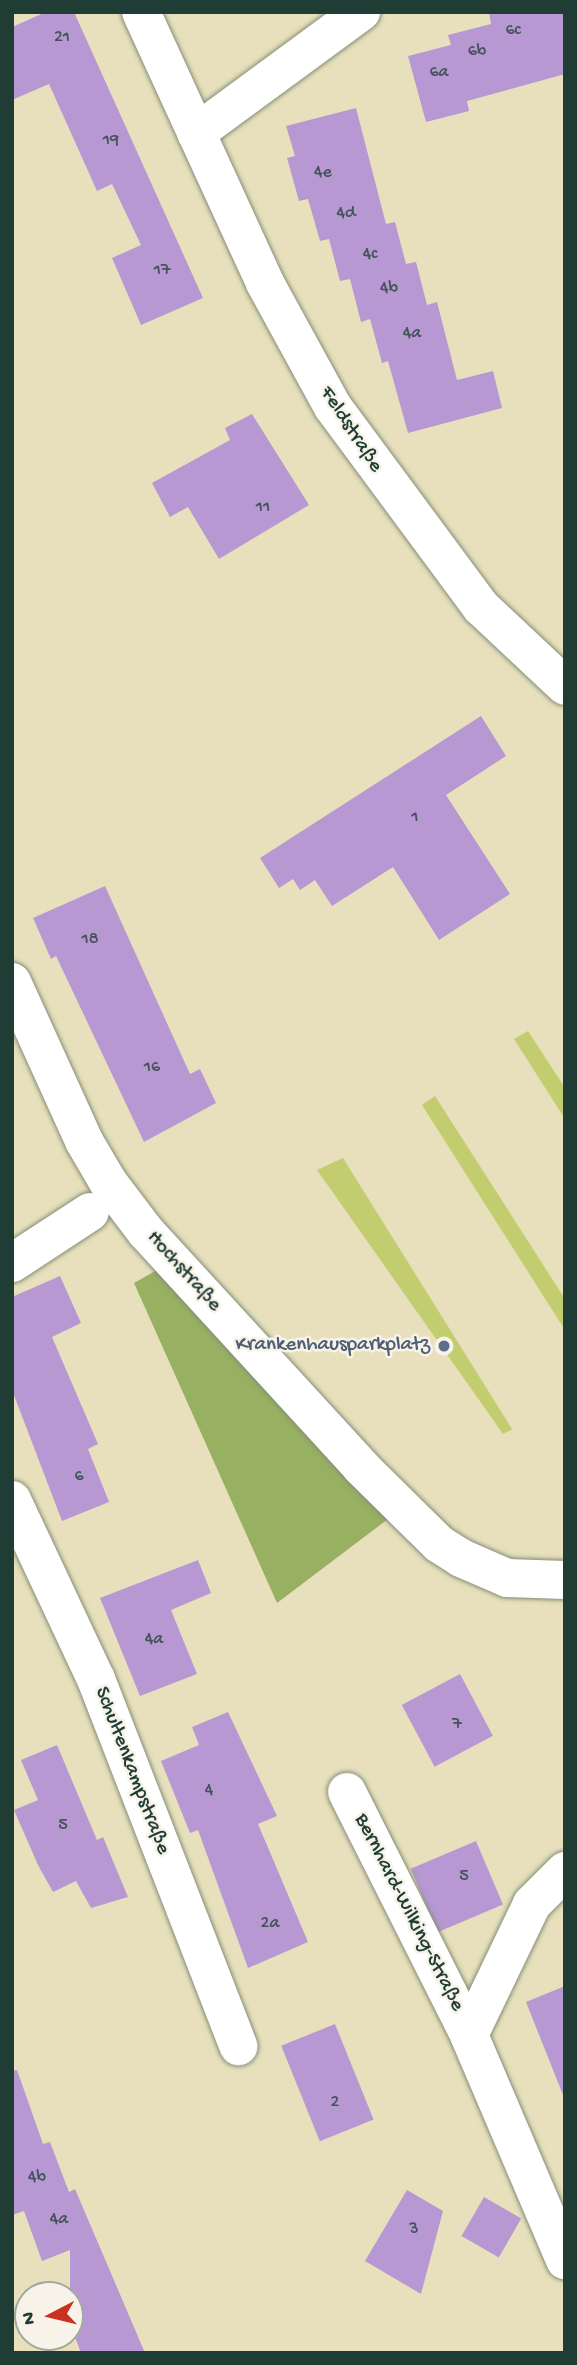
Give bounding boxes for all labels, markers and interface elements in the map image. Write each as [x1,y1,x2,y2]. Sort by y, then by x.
house number: 6c [505,20,521,42]
house number: 21 [54,27,70,49]
house number: 6b [468,41,486,63]
house number: 6a [429,62,449,84]
house number: 19 [103,130,119,152]
house number: 4e [314,162,332,184]
house number: 4d [336,203,356,225]
house number: 4c [363,244,377,266]
house number: 17 [154,260,170,282]
house number: 4b [380,278,398,300]
house number: 4a [403,323,421,345]
street label: Feldstraße [313,382,387,478]
house number: 11 [256,497,270,519]
house number: 1 [411,807,419,829]
house number: 18 [81,929,99,951]
house number: 16 [144,1057,160,1079]
street label: Hochstraße [140,1226,226,1318]
place label: Krankenhausparkplatz [235,1333,430,1359]
marker: Krankenhausparkplatz [436,1338,452,1354]
house number: 6 [74,1466,84,1488]
house number: 4a [145,1629,163,1651]
street label: Schultenkampstraße [87,1684,175,1858]
house number: 7 [452,1714,462,1736]
house number: 4 [205,1780,213,1802]
street label: Bernhard-Wilking-Straße [347,1810,469,2016]
house number: 5 [58,1815,68,1837]
house number: 5 [459,1866,469,1888]
house number: 2a [261,1913,279,1935]
house number: 2 [331,2092,339,2114]
house number: 4b [28,2167,46,2189]
house number: 4a [50,2209,68,2231]
house number: 3 [409,2219,419,2241]
north arrow [14,2281,84,2351]
text: N [17,2311,42,2326]

